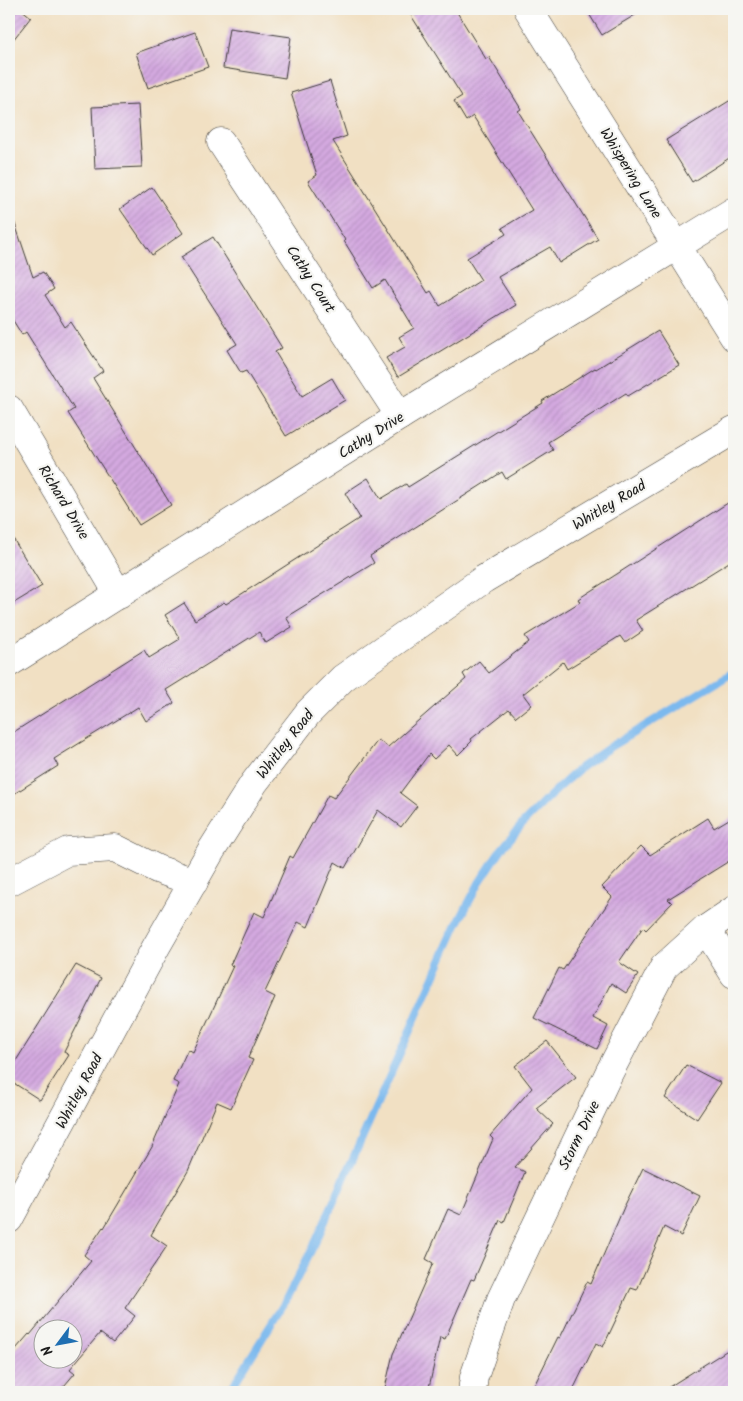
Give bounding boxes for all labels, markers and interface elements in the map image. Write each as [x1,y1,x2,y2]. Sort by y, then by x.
street label: Whispering Lane [593,123,668,224]
street label: Cathy Court [279,241,341,318]
street label: Cathy Drive [334,406,410,466]
street label: Richard Drive [31,460,95,545]
street label: Whitley Road [568,474,652,537]
street label: Whitley Road [251,704,321,785]
street label: Whitley Road [50,1049,110,1134]
street label: Storm Drive [553,1096,607,1174]
north arrow [32,1318,82,1368]
text: N [36,1341,59,1360]

